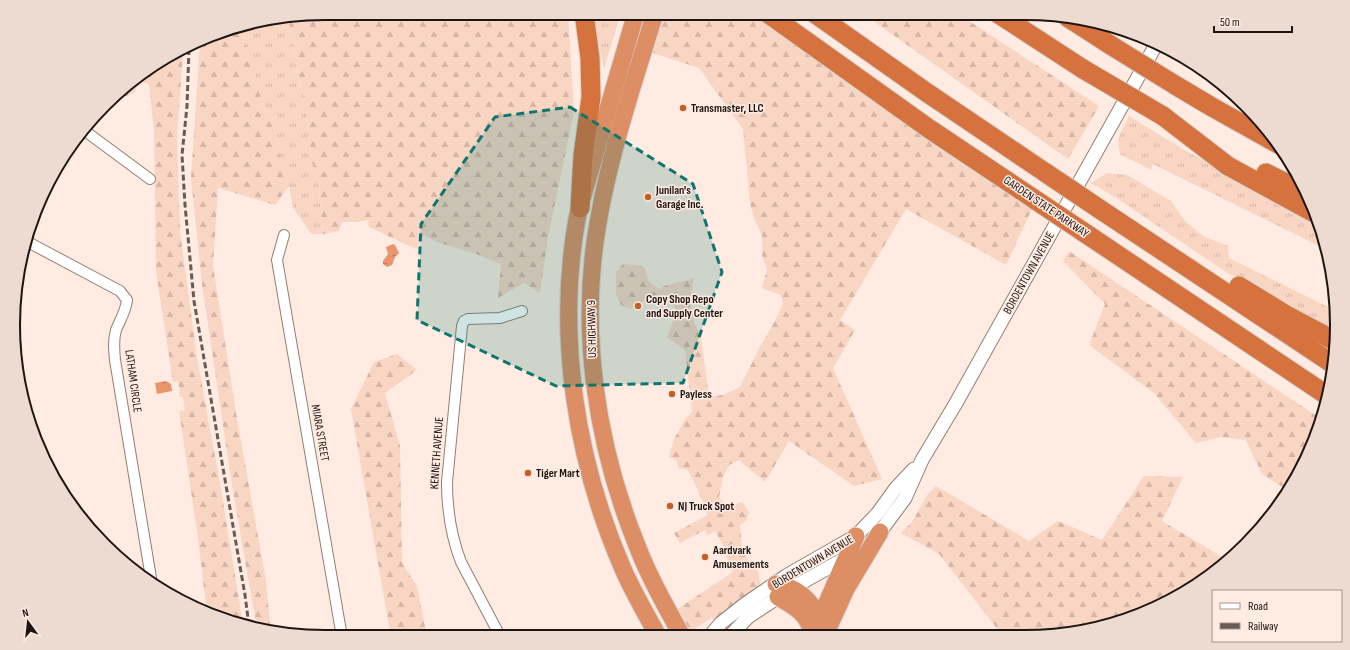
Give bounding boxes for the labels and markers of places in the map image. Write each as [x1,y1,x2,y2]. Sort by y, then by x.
place label: Transmaster, LLC [691,101,764,116]
marker: Transmaster, LLC [678,103,688,113]
place label: Junilan's Garage Inc. [655,183,704,212]
marker: Junilan's Garage Inc. [643,192,653,202]
place label: Copy Shop Repo and Supply Center [646,292,723,321]
marker: Copy Shop Repo and Supply Center [633,301,643,311]
place label: Payless [680,387,712,402]
marker: Payless [667,389,677,399]
place label: Tiger Mart [536,466,580,481]
marker: Tiger Mart [523,468,533,478]
place label: NJ Truck Spot [678,499,734,514]
marker: NJ Truck Spot [665,501,675,511]
place label: Aardvark Amusements [712,543,769,572]
marker: Aardvark Amusements [700,552,710,562]

